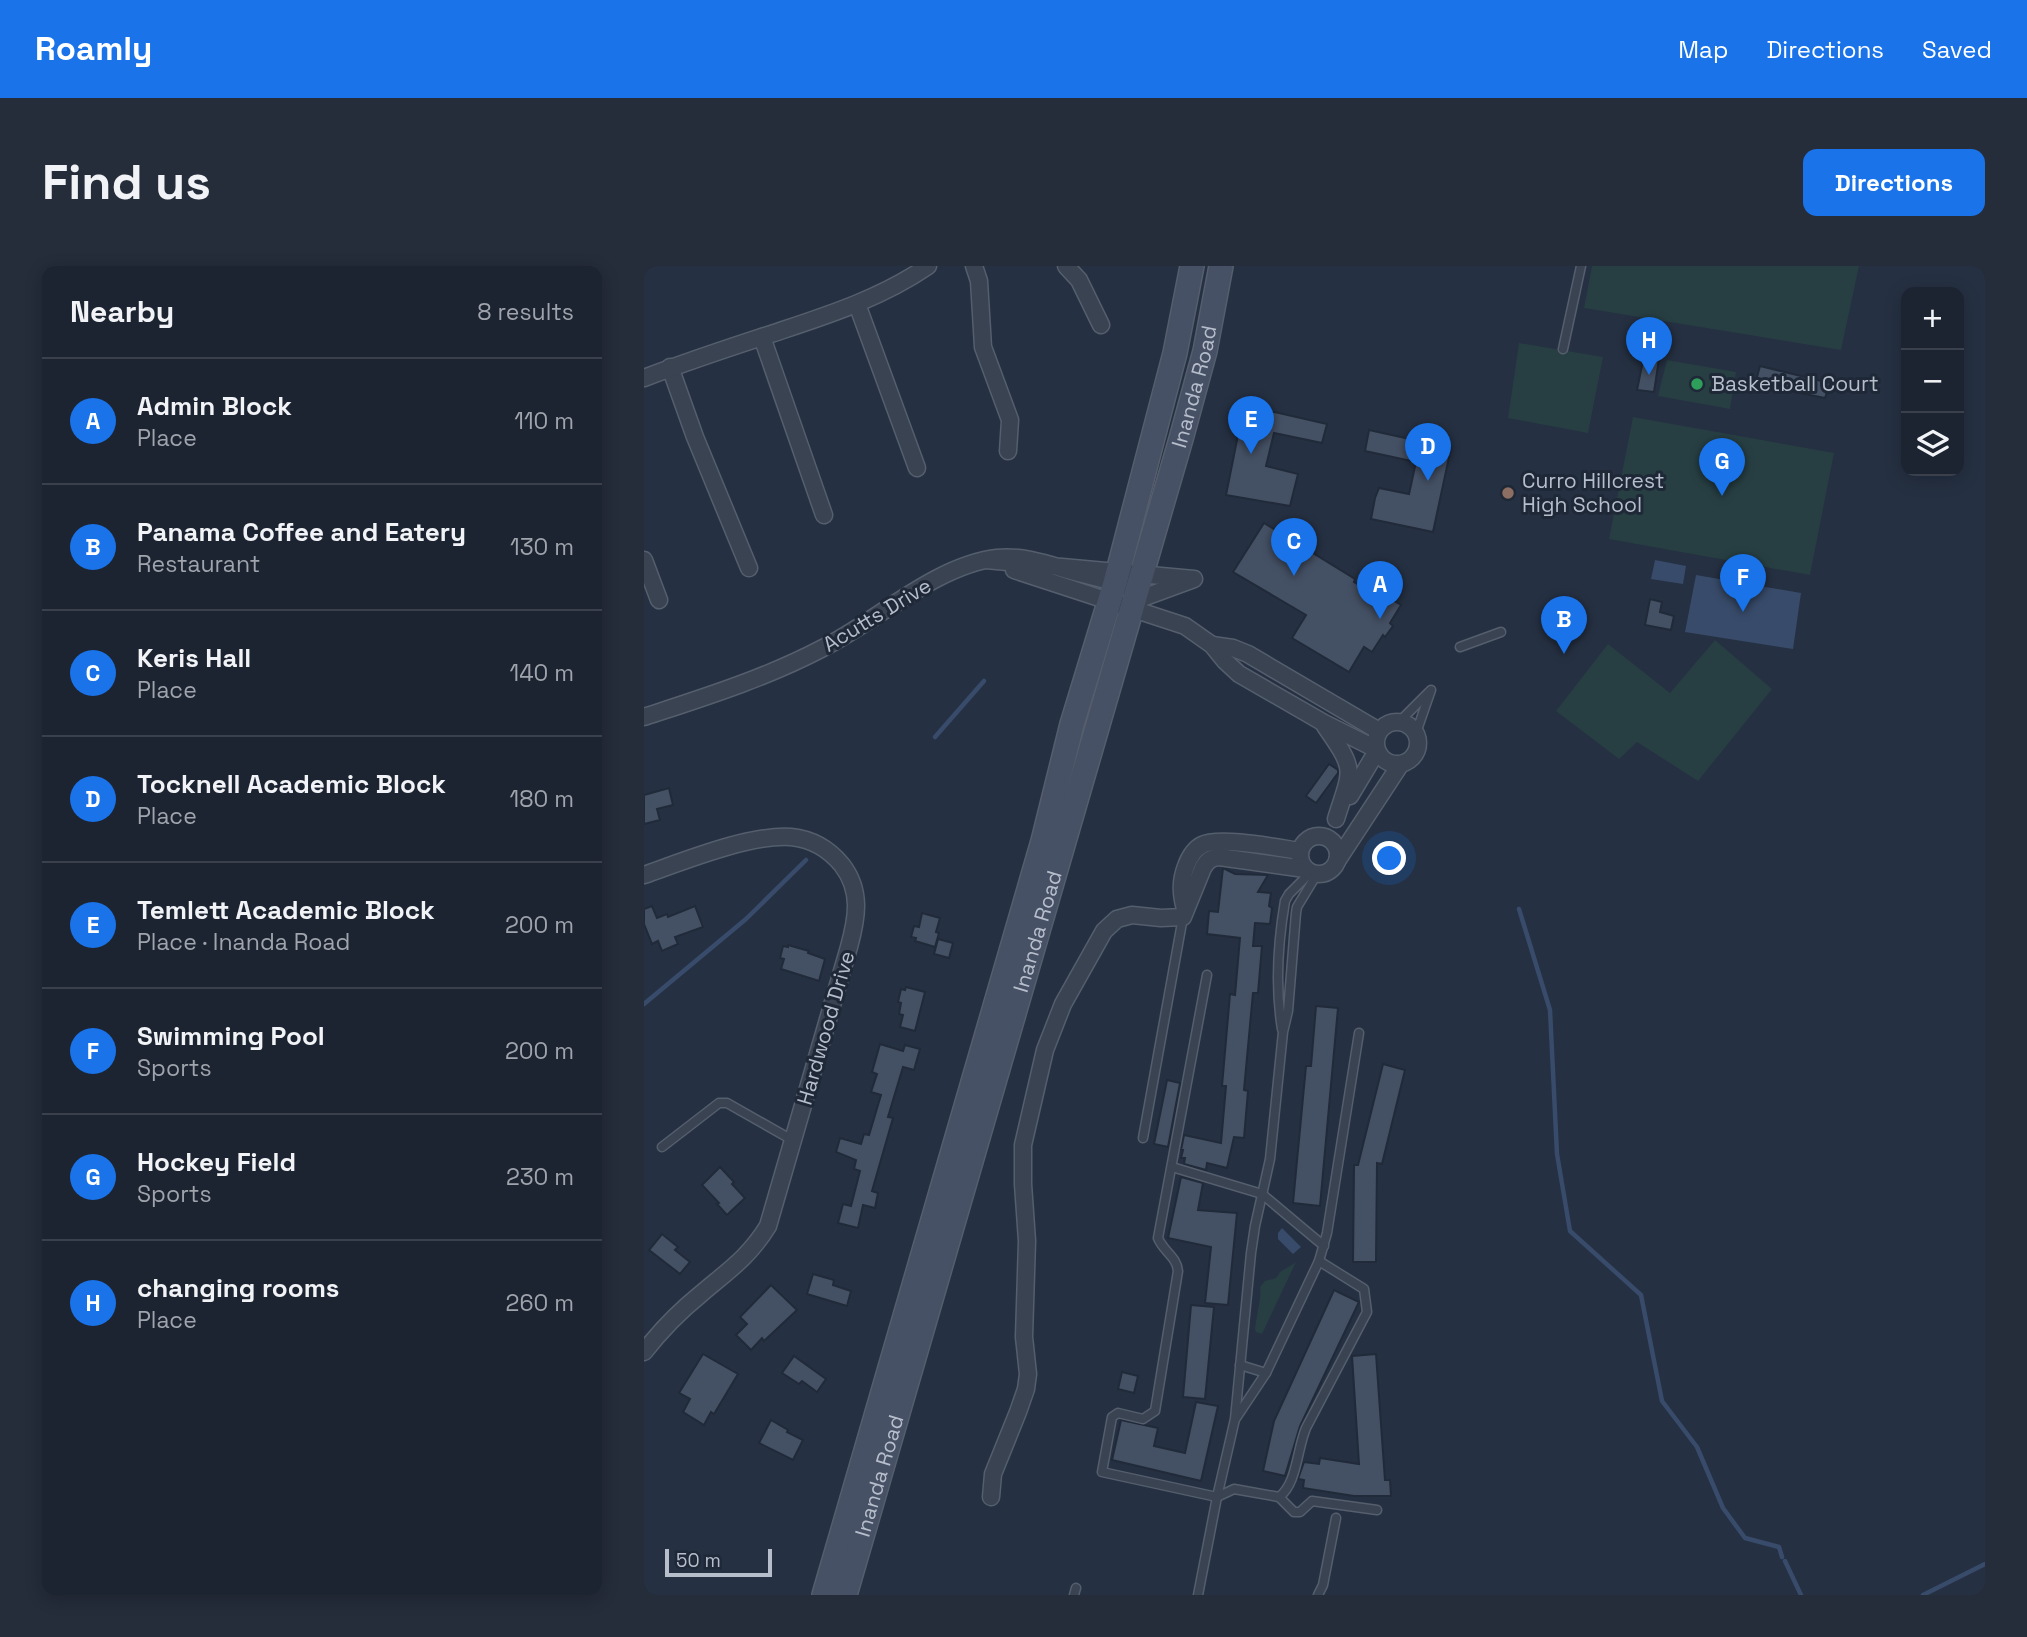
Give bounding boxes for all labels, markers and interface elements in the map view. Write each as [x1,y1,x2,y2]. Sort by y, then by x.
text: Roamly [35,28,152,70]
text: Map [1678,34,1728,65]
text: Directions [1766,34,1884,65]
text: Saved [1922,34,1992,65]
button: Directions [1803,149,1985,216]
text: Find us [42,151,211,213]
map controls [1901,287,1964,476]
button: + [1901,287,1964,350]
text: Nearby [70,292,174,331]
text: 8 results [477,297,574,327]
pin: H [1626,317,1672,375]
street label: Inanda Road [1165,323,1223,451]
button: − [1901,350,1964,413]
place label: Basketball Court [1711,370,1879,397]
marker: Basketball Court [1689,376,1705,392]
text: Admin Block [137,389,292,423]
pin: E [1228,396,1274,454]
text: A [86,406,100,436]
text: 110 m [514,406,574,436]
button: layers [1901,413,1964,476]
text: Place [137,423,197,453]
pin: D [1405,423,1451,481]
pin: G [1699,438,1745,496]
place label: Curro Hillcrest High School [1522,467,1664,518]
marker: Curro Hillcrest High School [1500,485,1516,501]
text: Panama Coffee and Eatery [137,515,466,549]
pin: C [1271,518,1317,576]
text: B [85,532,101,562]
text: 130 m [510,532,574,562]
text: Restaurant [137,549,260,579]
pin: F [1720,554,1766,612]
pin: A [1357,561,1403,619]
street label: Acutts Drive [818,572,936,658]
pin: B [1541,596,1587,654]
text: Keris Hall [137,641,251,675]
text: C [86,658,100,688]
text: 140 m [510,658,574,688]
text: Place [137,675,197,705]
text: Tocknell Academic Block [137,767,446,801]
text: D [85,784,101,814]
text: 180 m [510,784,574,814]
text: Place [137,801,197,831]
your location [1372,841,1406,875]
street label: Inanda Road [1007,867,1068,995]
text: Temlett Academic Block [137,893,435,927]
text: E [87,910,99,940]
text: 200 m [505,910,574,940]
text: Place · Inanda Road [137,927,350,957]
street label: Hardwood Drive [791,948,860,1108]
text: Swimming Pool [137,1019,325,1053]
text: F [87,1036,99,1066]
text: 200 m [505,1036,574,1066]
text: Sports [137,1053,212,1083]
text: Hockey Field [137,1145,296,1179]
text: G [85,1162,101,1192]
text: 230 m [506,1162,574,1192]
text: Sports [137,1179,212,1209]
text: changing rooms [137,1271,340,1305]
text: H [85,1288,101,1318]
text: 260 m [506,1288,574,1318]
text: Place [137,1305,197,1335]
street label: Inanda Road [849,1412,910,1540]
scale bar [665,1546,772,1578]
text: 50 m [676,1548,721,1573]

